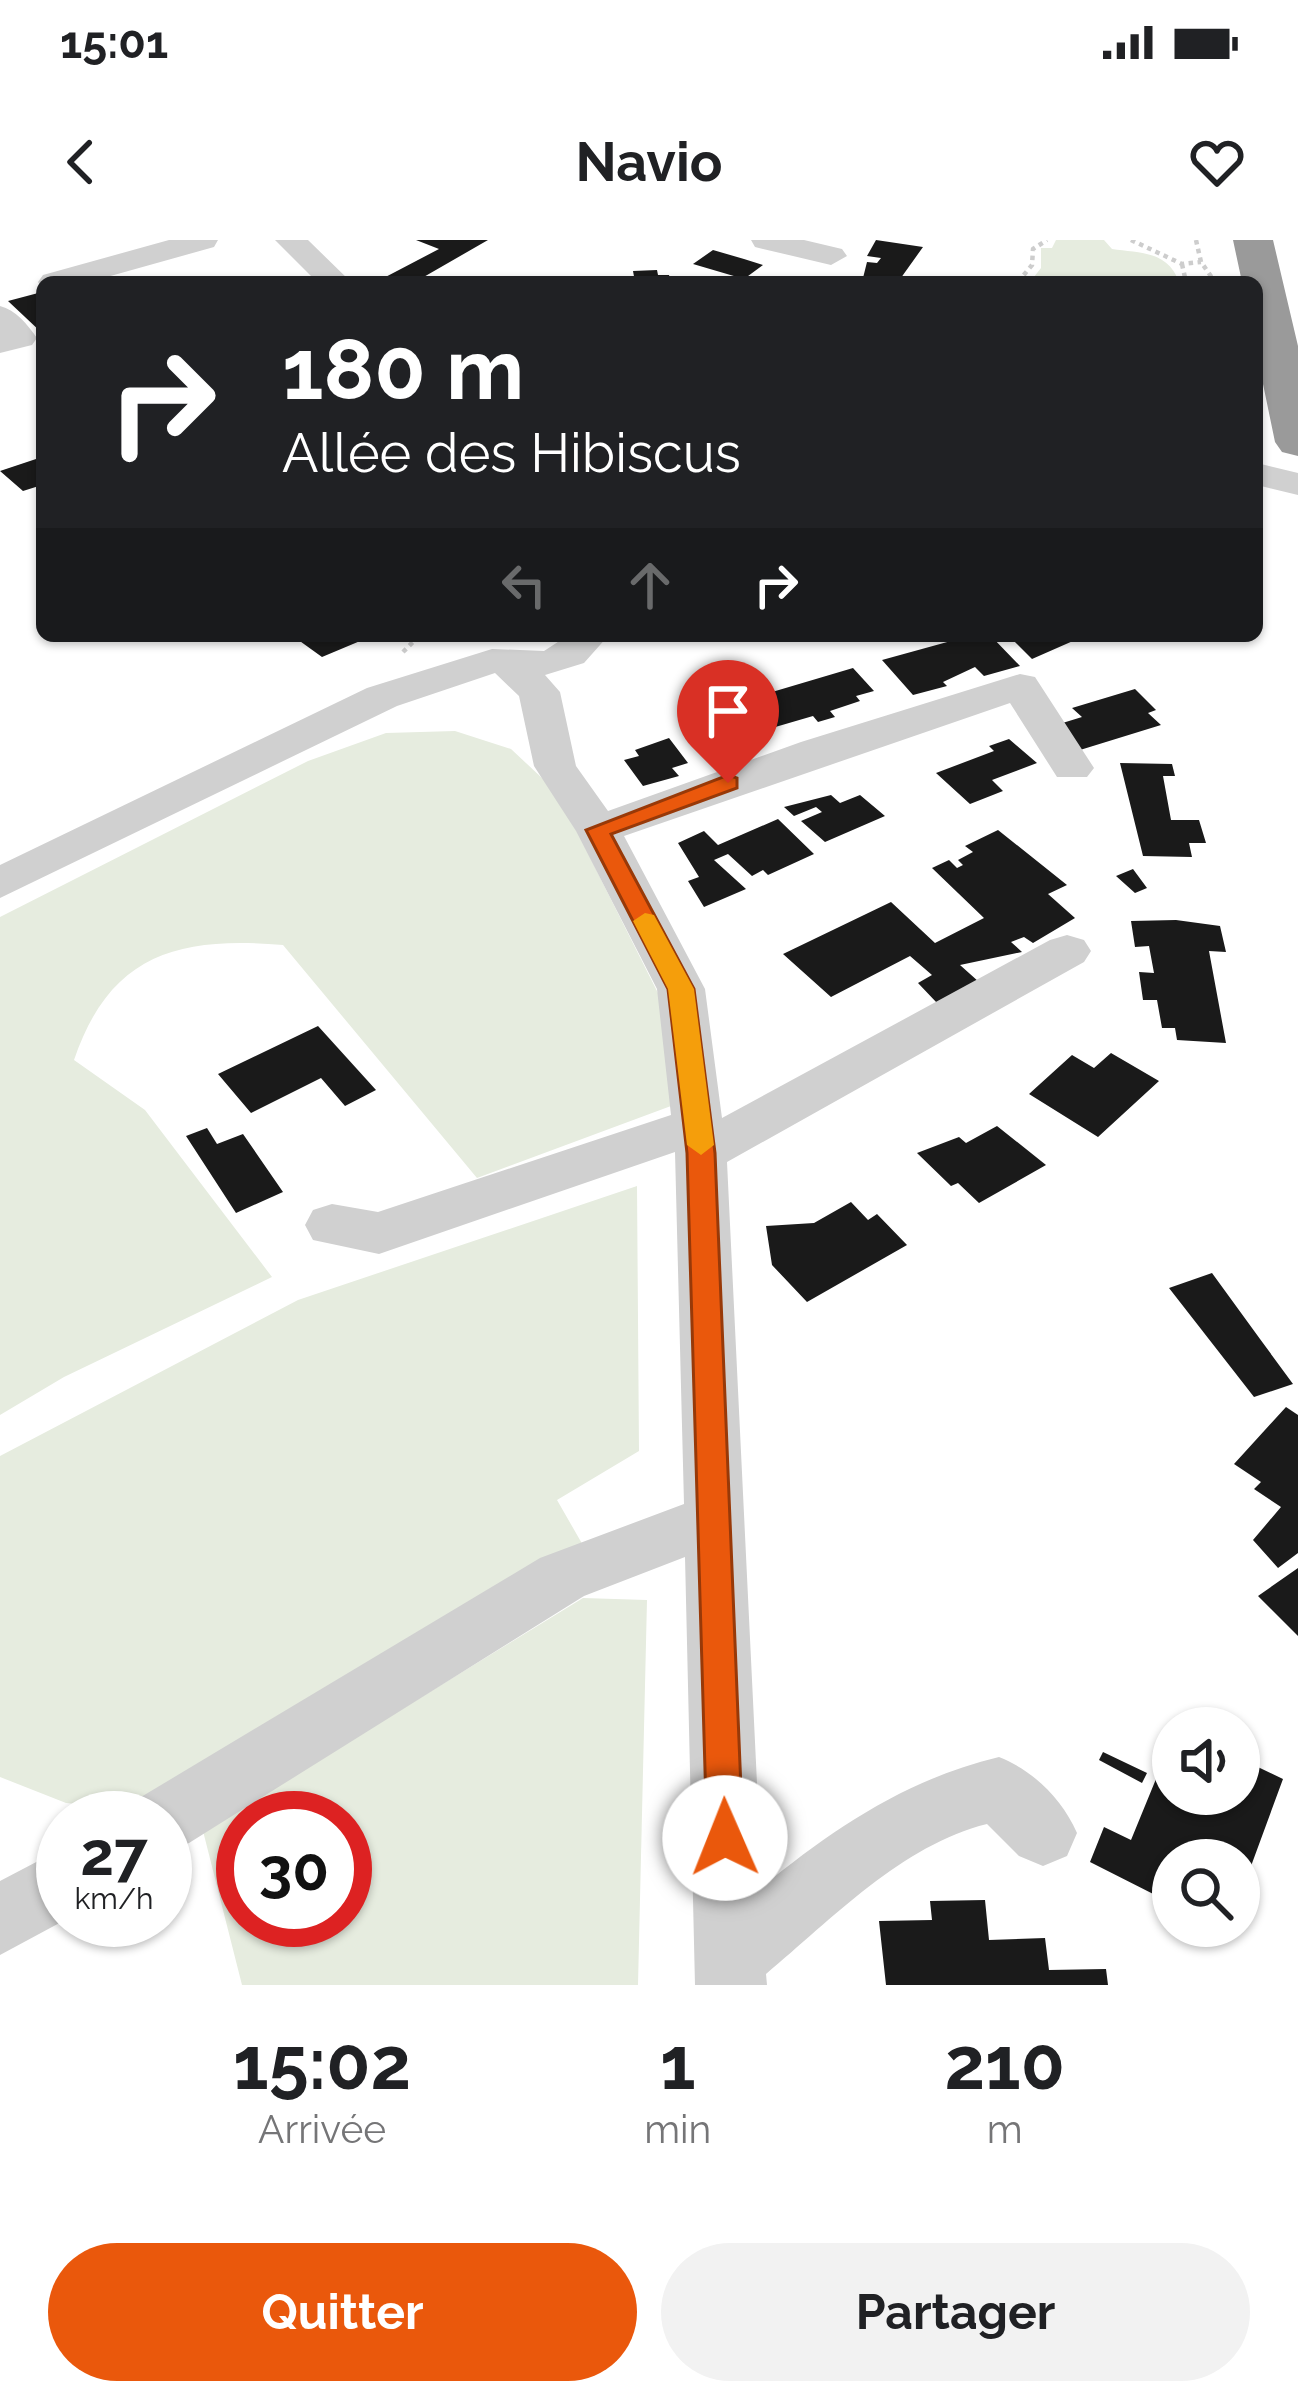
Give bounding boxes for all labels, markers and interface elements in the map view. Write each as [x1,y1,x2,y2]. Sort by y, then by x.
text: 15:01 [60,16,168,69]
icon: back [48,129,114,195]
icon: heart [1184,129,1250,195]
text: Navio [575,130,723,194]
text: 180 m [282,320,524,419]
icon: right [84,324,240,480]
text: Allée des Hibiscus [282,421,741,485]
icon: left [491,552,557,618]
icon: ahead [617,552,683,618]
icon: right [743,552,809,618]
pin [677,660,779,783]
icon: arrive [695,678,761,744]
map controls [1152,1707,1260,1947]
button: sound [1152,1707,1260,1815]
position arrow [662,1775,788,1901]
speed limit sign: 30 [216,1791,372,1947]
text: 27 [80,1819,148,1889]
button: search [1152,1839,1260,1947]
text: km/h [74,1881,154,1916]
text: 15:02 [233,2021,411,2106]
text: 1 [660,2021,696,2106]
text: 210 [944,2021,1065,2106]
text: Arrivée [258,2106,386,2152]
text: min [644,2106,711,2152]
text: m [987,2106,1023,2152]
button: Quitter [48,2243,637,2381]
button: Partager [661,2243,1250,2381]

